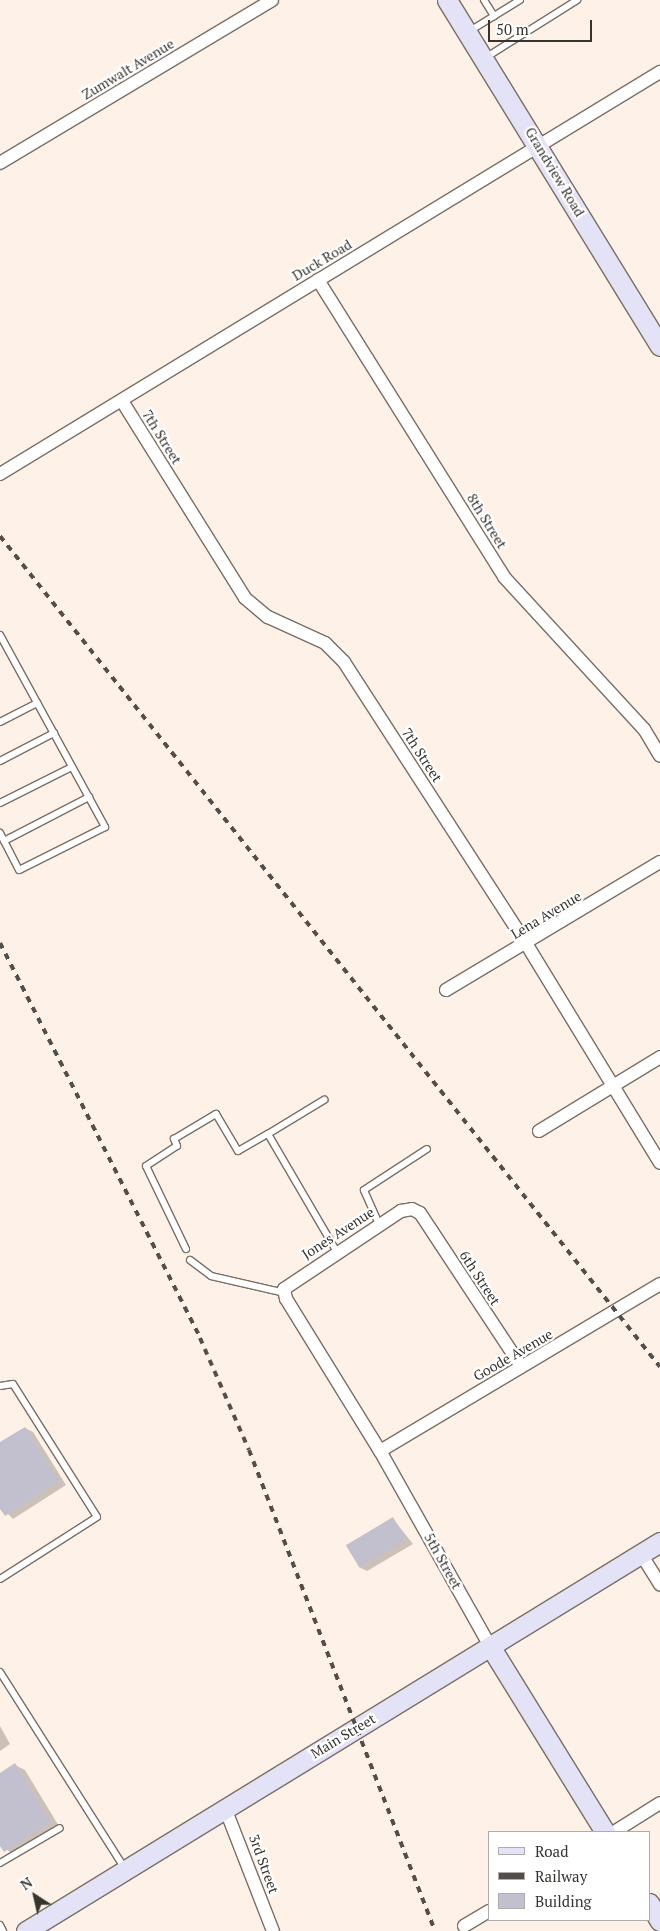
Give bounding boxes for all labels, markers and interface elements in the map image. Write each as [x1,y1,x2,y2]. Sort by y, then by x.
scale bar [490,10,594,42]
text: 50 m [496,19,529,39]
street label: Zumwalt Avenue [79,35,177,103]
street label: Grandview Road [522,124,588,220]
street label: Duck Road [289,236,355,284]
street label: 7th Street [139,407,185,467]
street label: 8th Street [464,490,510,552]
street label: 7th Street [398,725,446,785]
street label: Lena Avenue [508,887,584,943]
street label: Jones Avenue [299,1203,377,1263]
street label: 6th Street [456,1248,504,1308]
street label: Goode Avenue [470,1325,556,1385]
street label: 5th Street [421,1530,465,1592]
street label: Main Street [308,1710,378,1762]
legend [488,1831,650,1921]
street label: 3rd Street [246,1832,282,1896]
text: Road [535,1841,568,1861]
text: Railway [535,1866,587,1886]
north arrow [10,1871,60,1921]
text: N [16,1872,36,1894]
text: Building [535,1891,592,1911]

